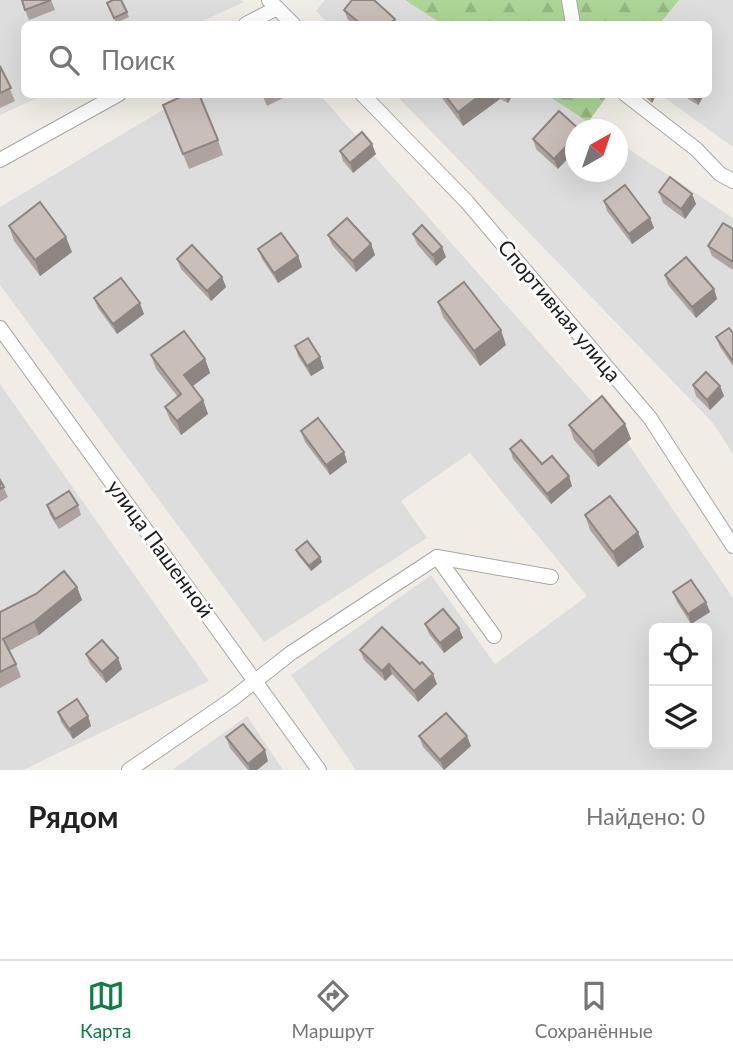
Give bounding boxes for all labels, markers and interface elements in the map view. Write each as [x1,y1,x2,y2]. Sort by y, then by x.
search box [21,21,712,98]
icon: search [45,41,83,79]
text: Поиск [101,44,175,76]
north arrow [565,119,628,182]
street label: Спортивная улица [493,234,627,386]
street label: улица Пашенной [103,474,220,622]
map controls [649,623,712,749]
button: locate [649,623,712,686]
button: layers [649,686,712,749]
text: Рядом [28,798,118,834]
text: Найдено: 0 [586,802,705,830]
tab: Карта [80,977,131,1042]
tab: Маршрут [292,977,374,1042]
tab: Сохранённые [535,977,653,1042]

